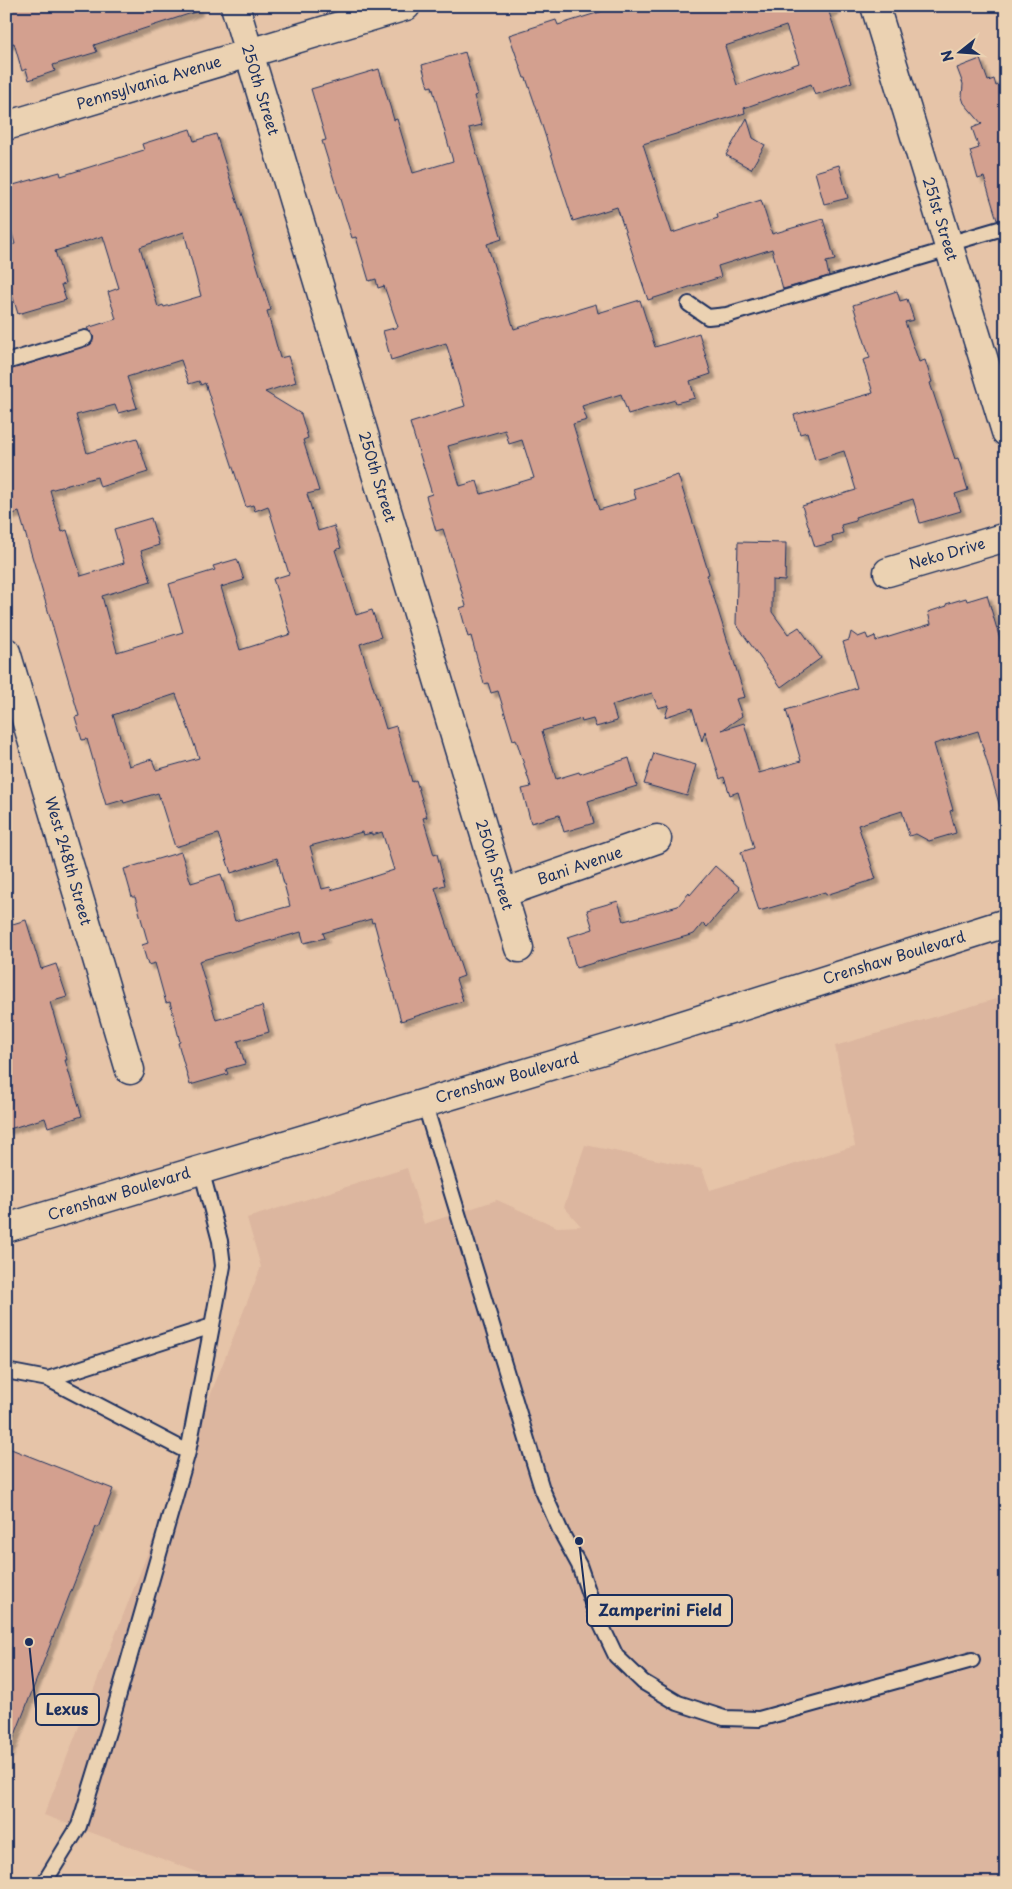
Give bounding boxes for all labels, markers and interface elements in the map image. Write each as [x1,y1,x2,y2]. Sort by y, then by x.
north arrow [934,28,984,78]
street label: 250th Street [237,41,286,138]
text: N [935,48,959,64]
street label: Pennsylvania Avenue [73,49,224,115]
street label: 251st Street [918,174,965,263]
street label: 250th Street [354,428,403,525]
street label: Neko Drive [906,531,987,574]
street label: West 248th Street [40,793,99,928]
street label: 250th Street [471,816,520,913]
street label: Bani Avenue [534,839,625,890]
street label: Crenshaw Boulevard [819,924,968,989]
street label: Crenshaw Boulevard [432,1045,581,1108]
street label: Crenshaw Boulevard [44,1160,193,1225]
callout: Zamperini Field [587,1595,732,1626]
text: Zamperini Field [598,1597,722,1621]
callout: Lexus [36,1694,99,1725]
text: Lexus [45,1696,89,1720]

